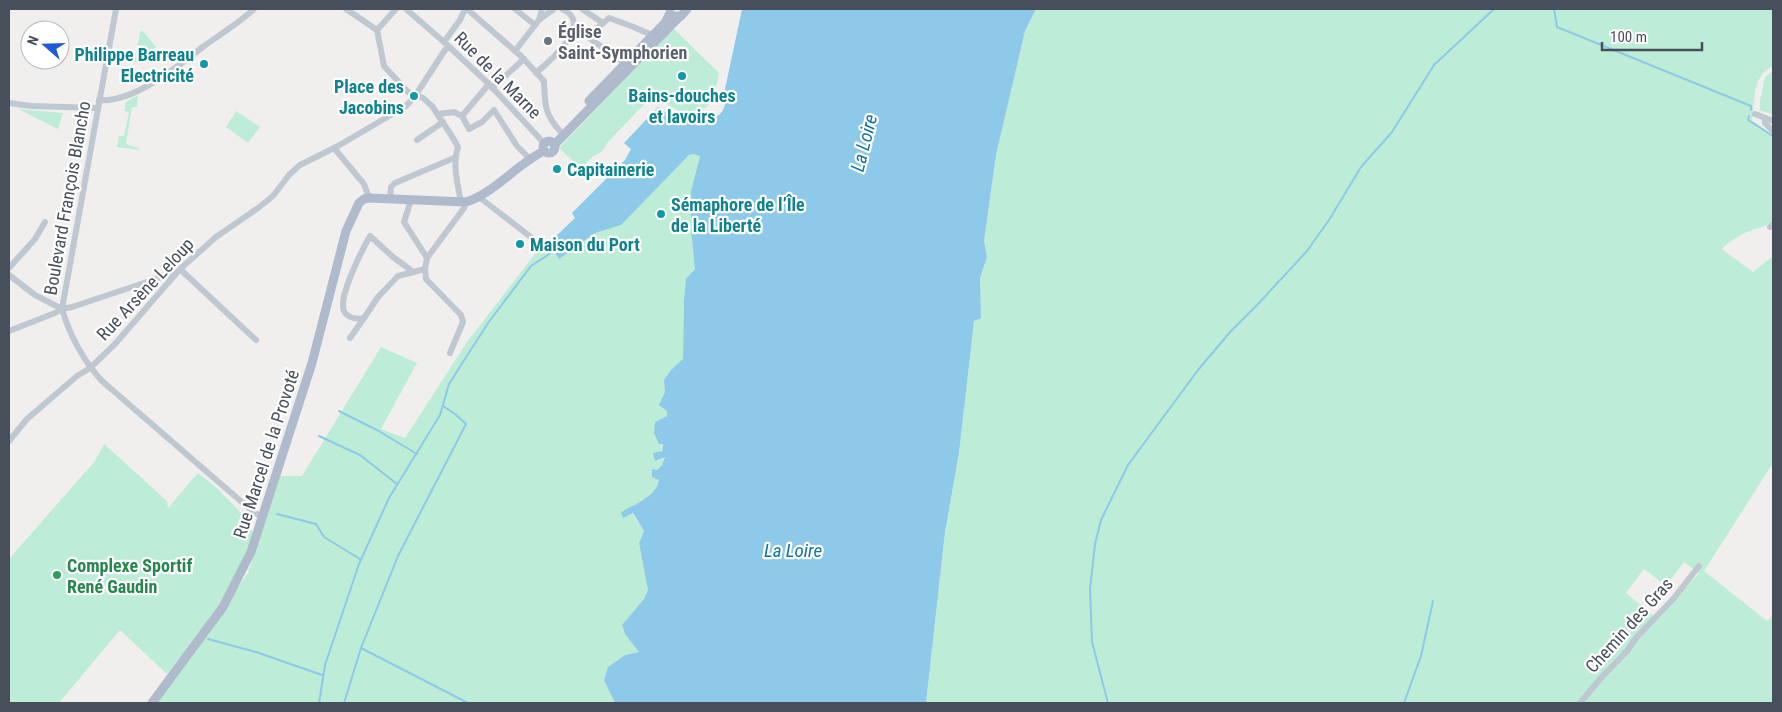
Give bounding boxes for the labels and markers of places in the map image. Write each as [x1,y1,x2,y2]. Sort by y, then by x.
place label: Église Saint-Symphorien [558,21,687,63]
marker: Église Saint-Symphorien [542,35,554,47]
place label: Philippe Barreau Electricité [74,44,194,86]
marker: Philippe Barreau Electricité [198,58,210,70]
marker: Bains-douches et lavoirs [676,70,688,82]
place label: Place des Jacobins [334,76,404,118]
place label: Bains-douches et lavoirs [628,85,736,127]
marker: Place des Jacobins [408,90,420,102]
place label: Capitainerie [567,159,655,180]
marker: Capitainerie [551,163,563,175]
place label: Sémaphore de l’Île de la Liberté [671,194,805,236]
marker: Sémaphore de l’Île de la Liberté [655,208,667,220]
place label: Maison du Port [530,234,640,255]
marker: Maison du Port [514,238,526,250]
place label: Complexe Sportif René Gaudin [67,555,192,597]
marker: Complexe Sportif René Gaudin [51,569,63,581]

